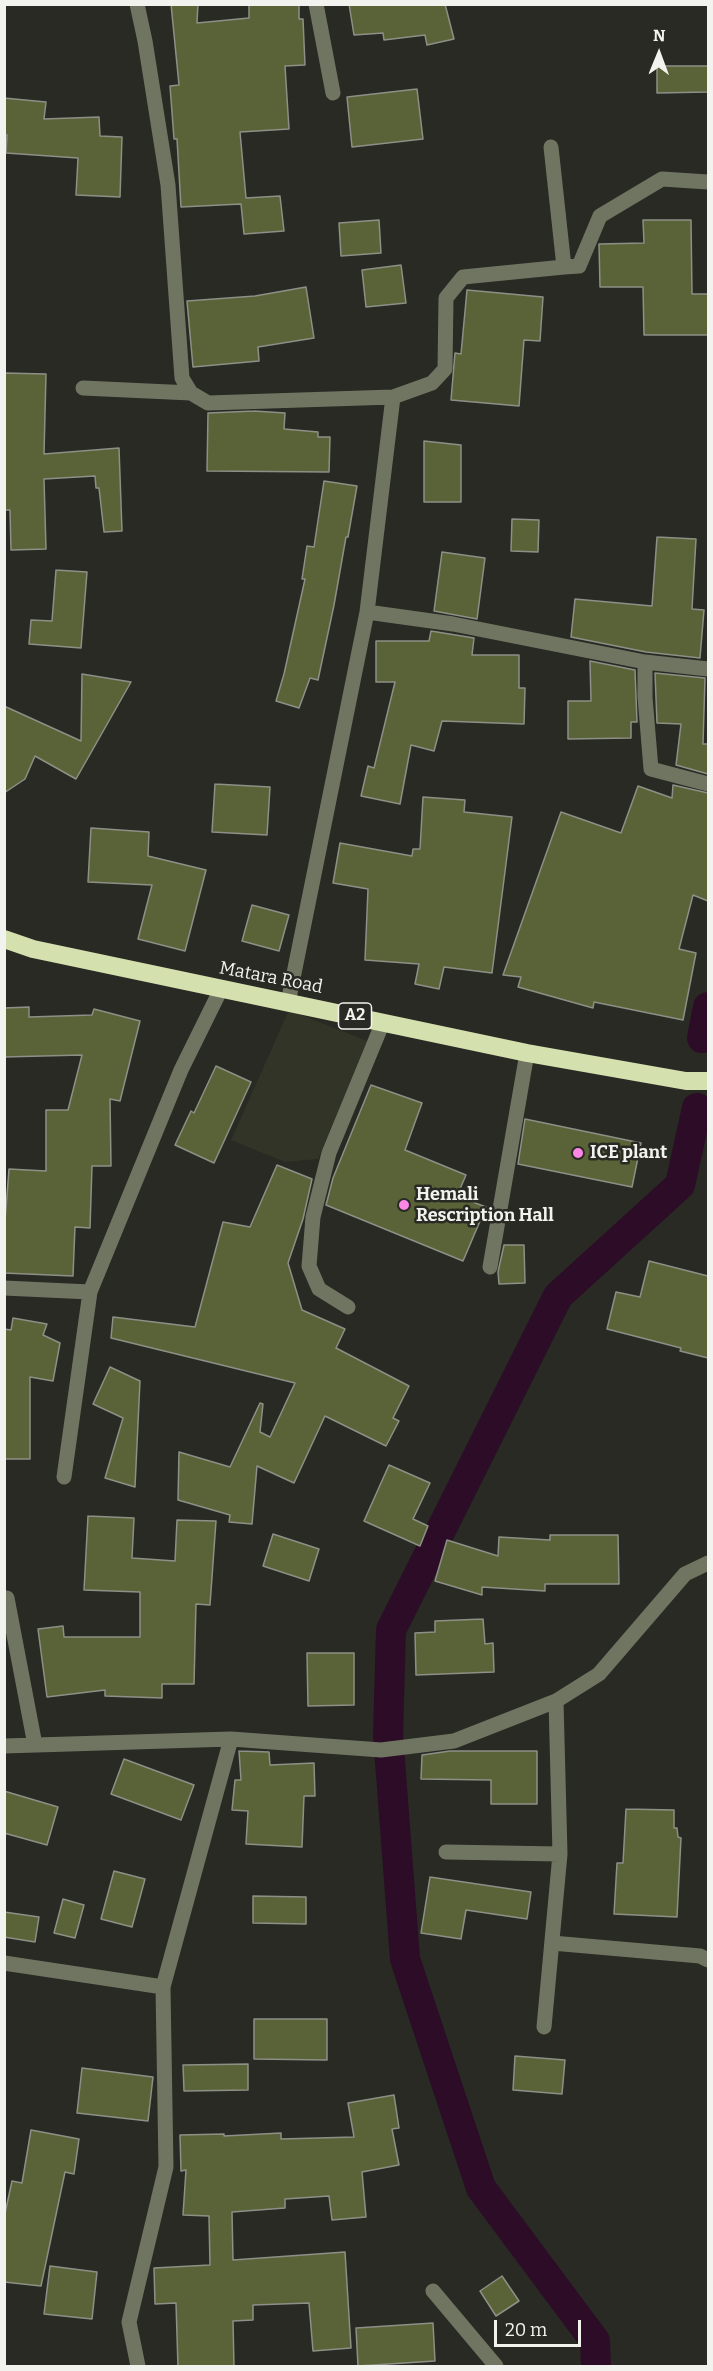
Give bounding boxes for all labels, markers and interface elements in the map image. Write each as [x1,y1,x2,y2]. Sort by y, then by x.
north arrow [629,24,689,84]
text: N [653,26,666,45]
street label: Matara Road [217,957,325,999]
road number: A2 [338,1003,372,1029]
place label: ICE plant [590,1142,667,1164]
marker: ICE plant [571,1146,585,1160]
place label: Hemali Rescription Hall [416,1184,554,1226]
marker: Hemali Rescription Hall [397,1198,411,1212]
scale bar [497,2308,584,2346]
text: 20 m [505,2319,547,2341]

